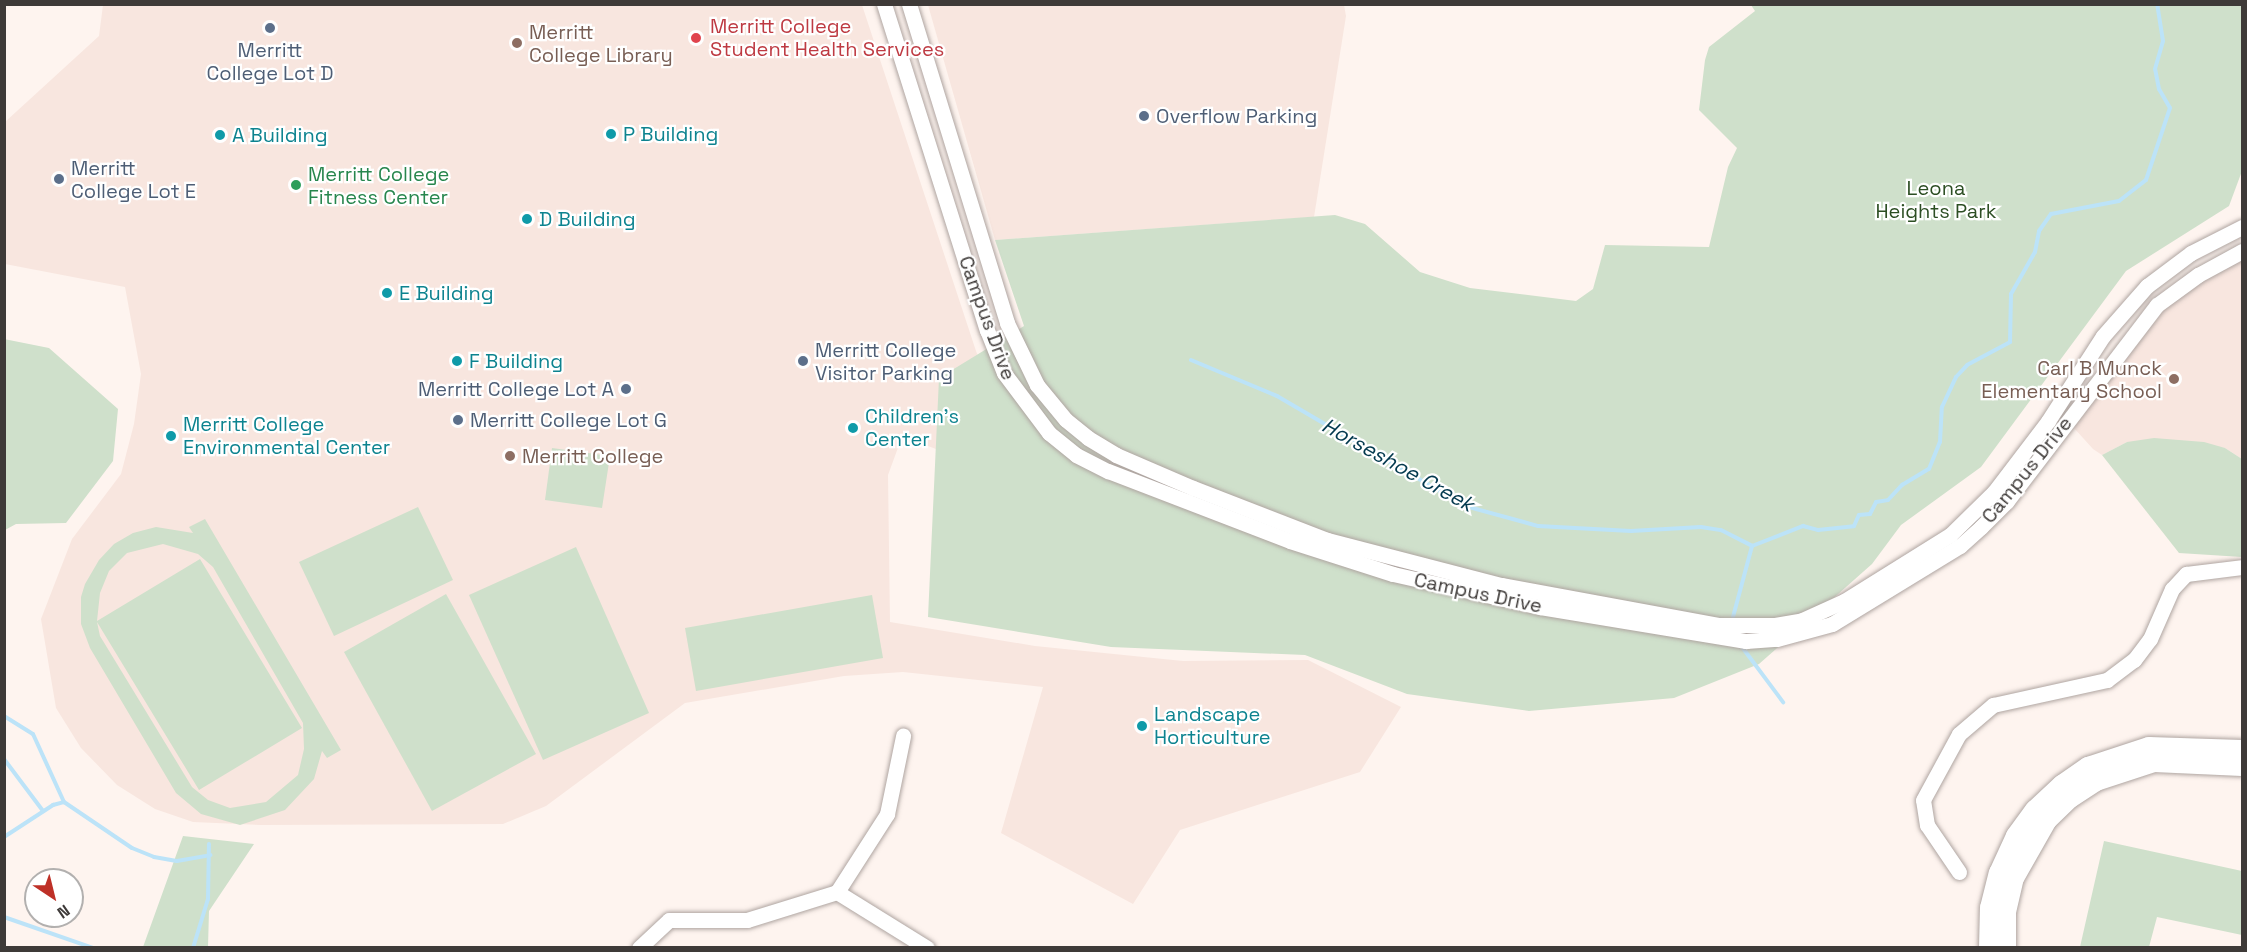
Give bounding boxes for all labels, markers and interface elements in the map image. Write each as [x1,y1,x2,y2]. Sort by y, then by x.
place label: Merritt College Student Health Services [710,14,944,61]
place label: Merritt College Library [529,20,673,67]
marker: Merritt College Lot D [263,21,277,35]
marker: Merritt College Student Health Services [687,29,705,47]
marker: Merritt College Library [510,36,524,50]
place label: Merritt College Lot D [206,38,334,85]
place label: Overflow Parking [1156,104,1317,128]
marker: Overflow Parking [1137,109,1151,123]
place label: P Building [623,122,718,146]
place label: A Building [232,123,328,147]
marker: P Building [604,127,618,141]
marker: A Building [213,128,227,142]
place label: Merritt College Lot E [71,156,196,203]
place label: Merritt College Fitness Center [308,162,449,209]
marker: Merritt College Lot E [52,172,66,186]
park label: Leona Heights Park [1875,176,1997,223]
marker: Merritt College Fitness Center [289,178,303,192]
place label: D Building [539,207,636,231]
marker: D Building [520,212,534,226]
street label: Campus Drive [953,253,1021,383]
place label: E Building [399,281,494,305]
marker: E Building [380,286,394,300]
place label: Merritt College Visitor Parking [815,338,956,385]
place label: F Building [469,349,563,373]
marker: F Building [450,354,464,368]
marker: Merritt College Visitor Parking [796,354,810,368]
place label: Carl B Munck Elementary School [1981,356,2162,403]
marker: Carl B Munck Elementary School [2167,372,2181,386]
place label: Merritt College Lot A [418,377,614,401]
marker: Merritt College Lot A [619,382,633,396]
place label: Children's Center [865,404,959,451]
place label: Merritt College Lot G [470,408,667,432]
place label: Merritt College Environmental Center [183,412,390,459]
street label: Campus Drive [1977,412,2077,528]
marker: Merritt College Lot G [451,413,465,427]
water label: Horseshoe Creek [1318,413,1478,517]
marker: Children's Center [846,421,860,435]
marker: Merritt College Environmental Center [164,429,178,443]
place label: Merritt College [522,444,663,468]
marker: Merritt College [503,449,517,463]
street label: Campus Drive [1412,568,1544,618]
place label: Landscape Horticulture [1154,702,1271,749]
marker: Landscape Horticulture [1135,719,1149,733]
north arrow [24,868,84,928]
text: N [53,900,74,923]

